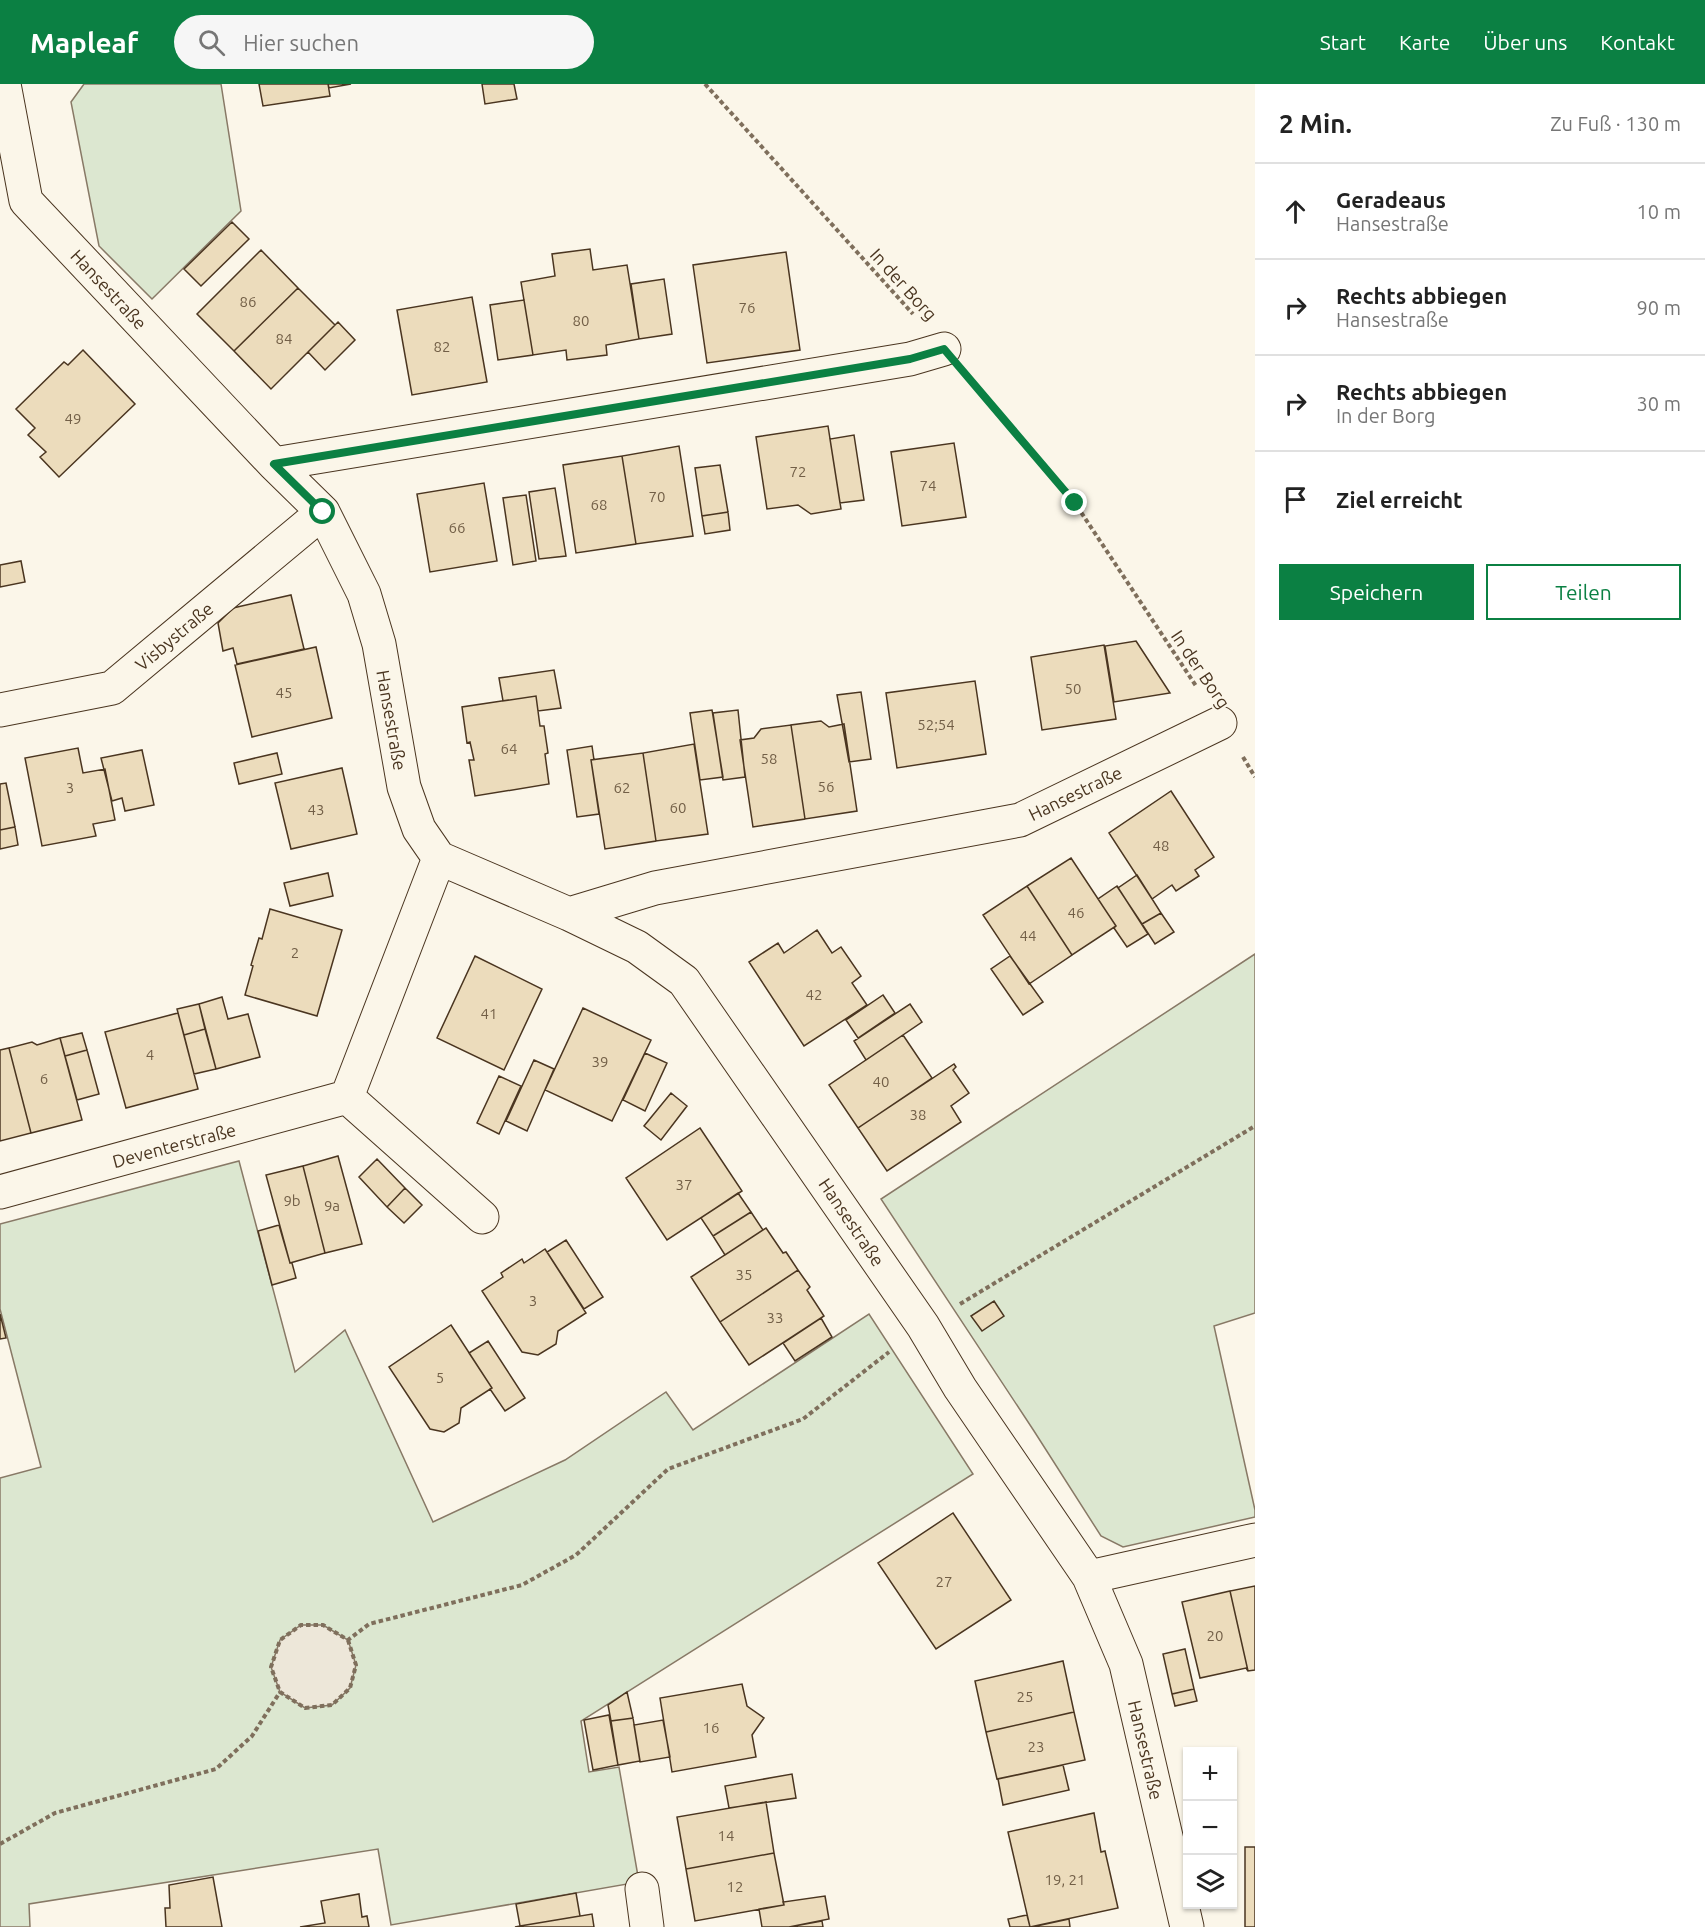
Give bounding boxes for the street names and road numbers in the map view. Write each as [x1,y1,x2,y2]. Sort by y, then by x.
street label: In der Borg [867,244,941,324]
street label: Hansestraße [67,245,151,333]
street label: Visbystraße [131,598,217,674]
street label: In der Borg [1168,626,1234,712]
street label: Hansestraße [373,668,411,772]
street label: Hansestraße [1025,762,1125,824]
street label: Deventerstraße [110,1119,238,1171]
street label: Hansestraße [815,1174,889,1270]
street label: Hansestraße [1125,1698,1167,1802]

